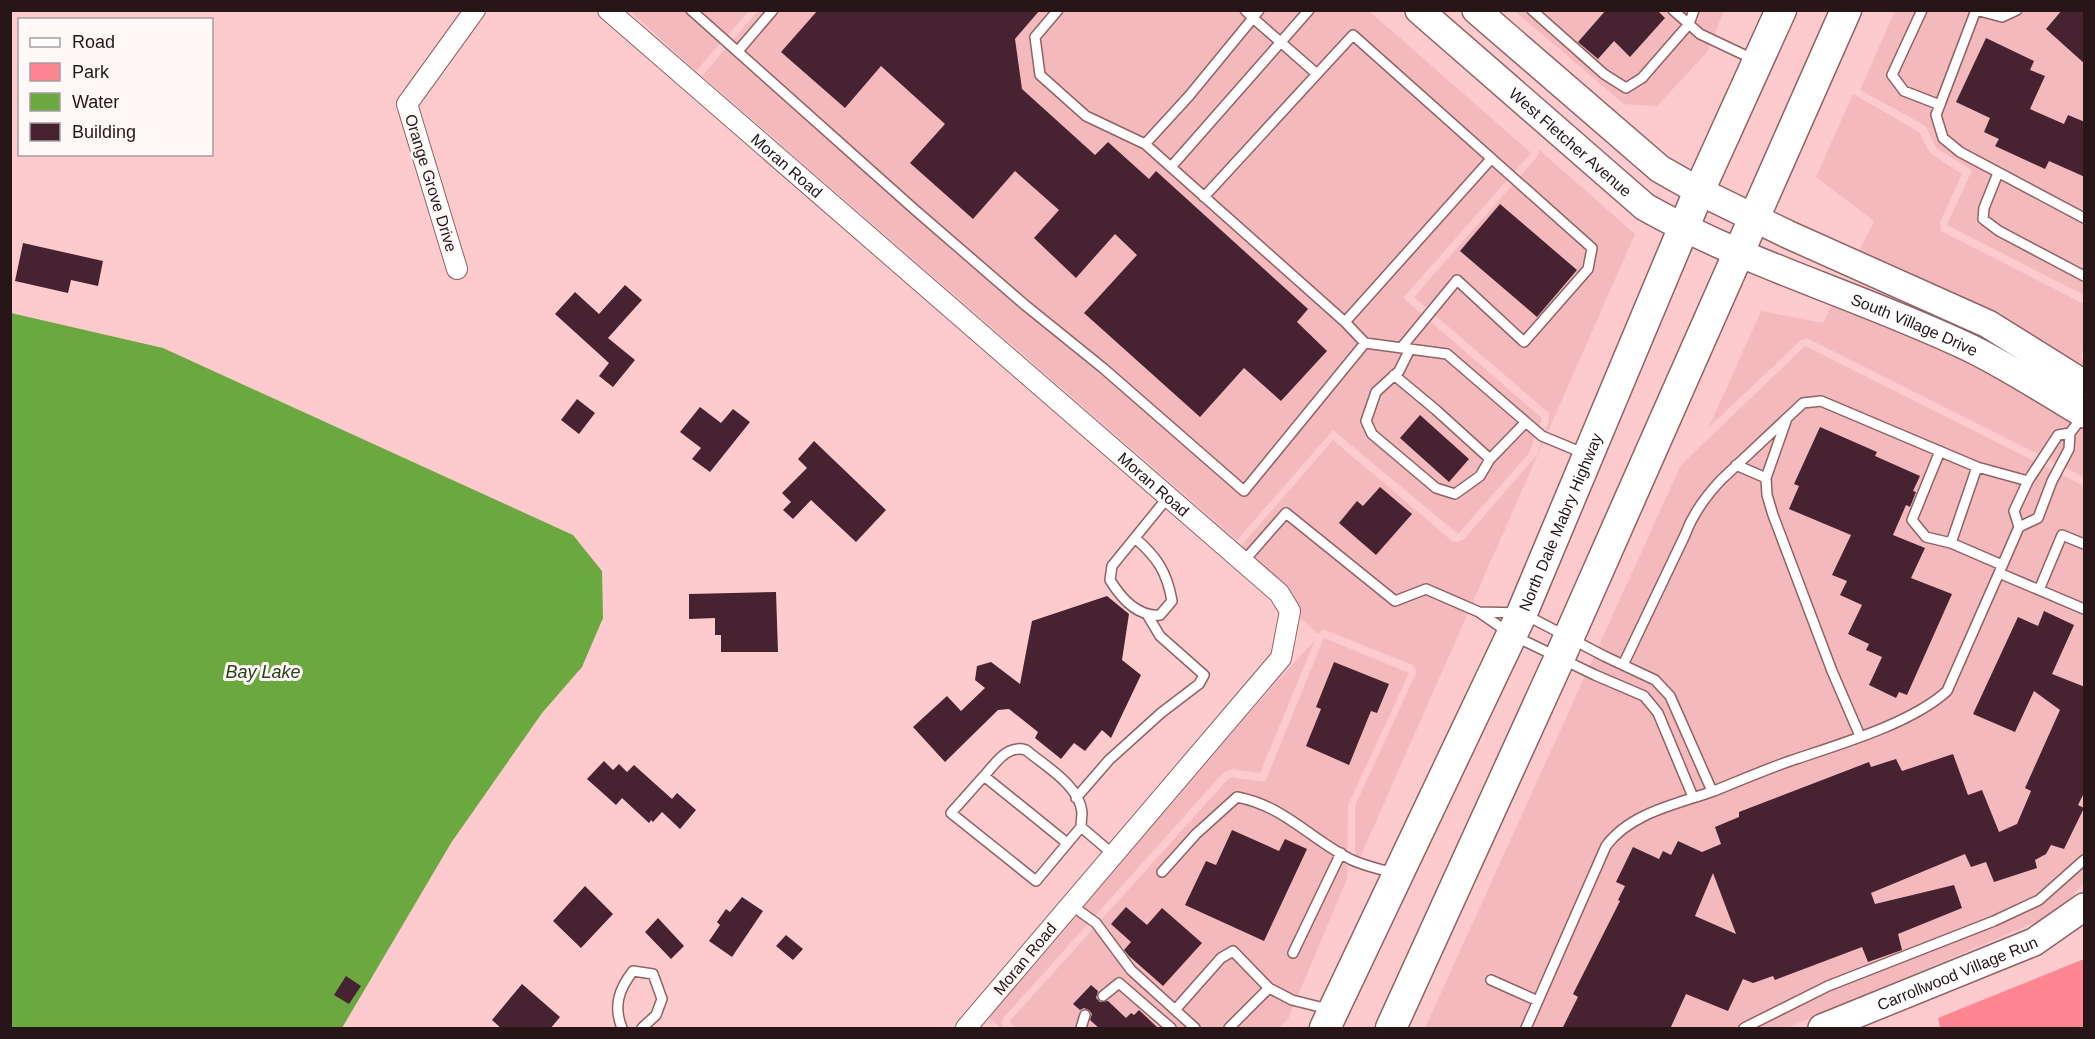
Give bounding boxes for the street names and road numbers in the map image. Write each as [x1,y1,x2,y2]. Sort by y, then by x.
street label: West Fletcher Avenue [1506,84,1635,200]
street label: Orange Grove Drive [402,112,460,254]
street label: Moran Road [748,130,826,201]
street label: South Village Drive [1849,290,1981,359]
street label: North Dale Mabry Highway [1515,431,1605,614]
street label: Moran Road [1115,449,1193,520]
street label: Moran Road [990,920,1060,998]
street label: Carrollwood Village Run [1875,933,2040,1013]

